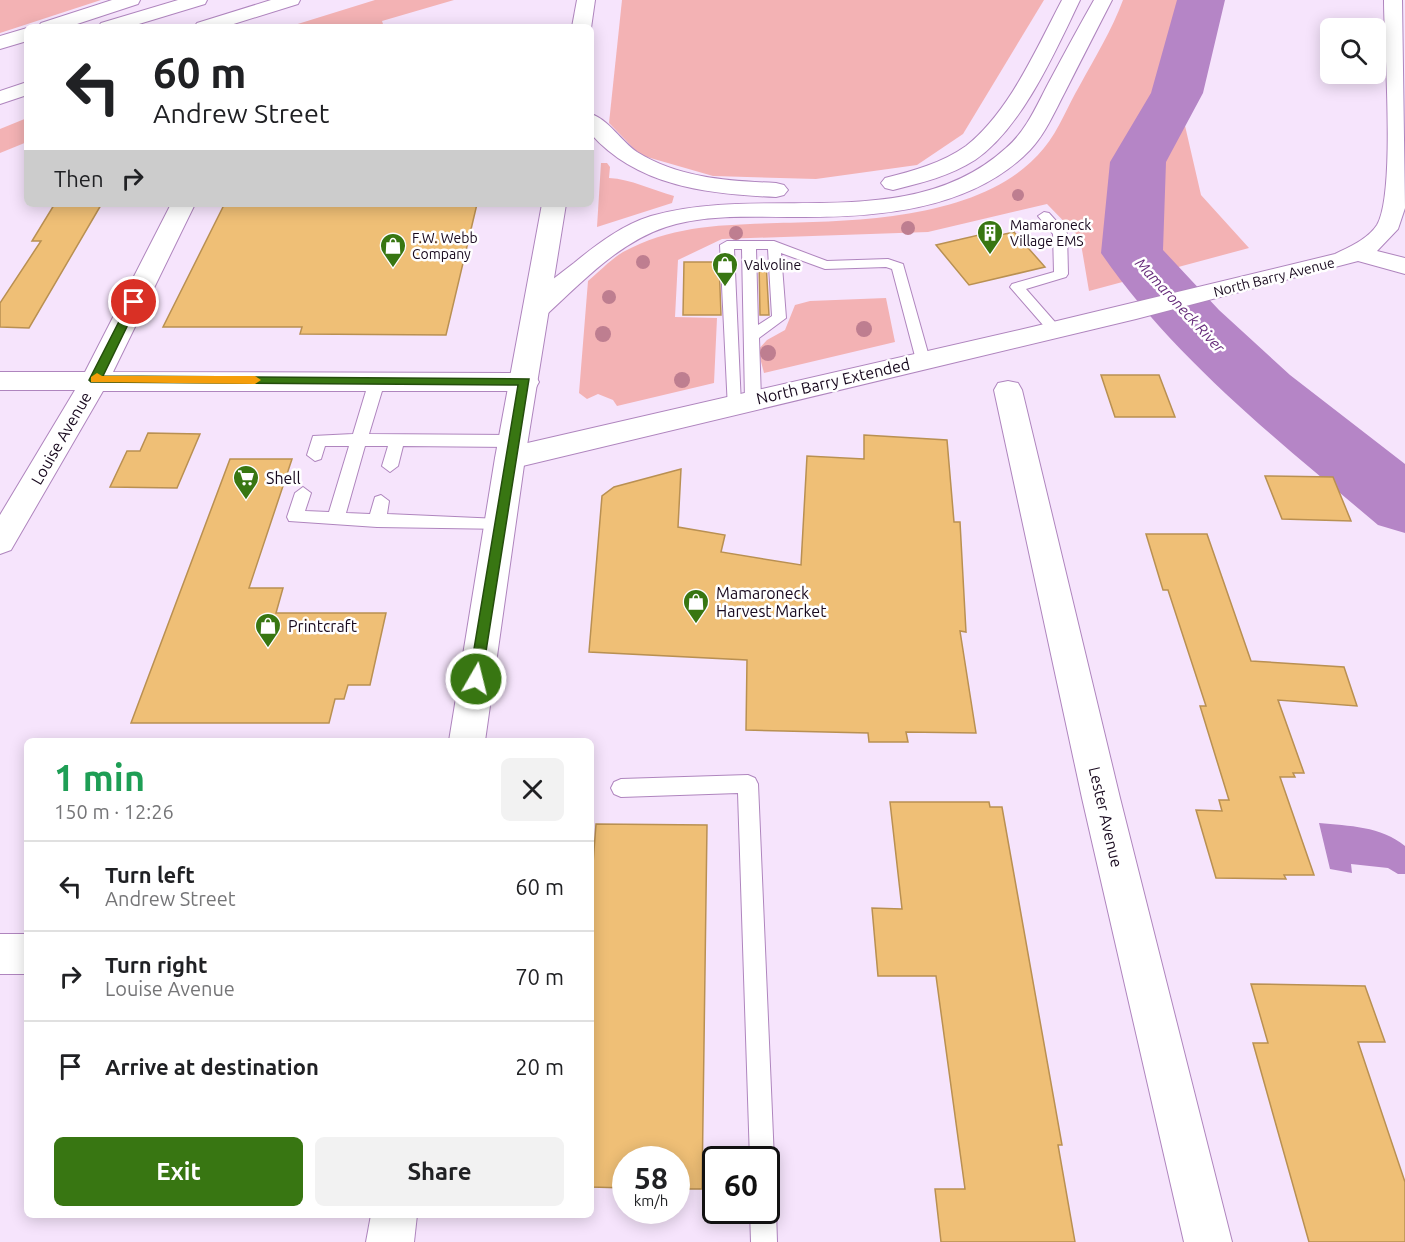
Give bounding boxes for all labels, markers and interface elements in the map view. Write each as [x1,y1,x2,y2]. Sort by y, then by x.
map controls [1320,18,1386,84]
button: search [1320,18,1386,84]
icon: left [54,48,132,126]
text: 60 m [153,49,247,96]
text: Andrew Street [153,98,329,128]
icon: right [116,162,149,195]
text: Then [54,166,104,191]
place label: Mamaroneck Village EMS [1010,217,1091,249]
building icon: Mamaroneck Village EMS [975,218,1005,256]
place label: F.W. Webb Company [412,230,478,262]
shop icon: F.W. Webb Company [378,231,408,269]
shop icon: Valvoline [710,250,740,288]
water label: Mamaroneck River [1132,254,1229,357]
street label: North Barry Avenue [1212,254,1336,300]
place label: Valvoline [744,257,801,273]
pin [108,276,159,327]
icon: arrive [117,285,150,318]
street label: North Barry Extended [754,355,912,407]
street label: Louise Avenue [27,389,95,487]
supermarket icon: Shell [231,463,261,501]
place label: Shell [266,469,301,487]
place label: Mamaroneck Harvest Market [716,584,827,620]
shop icon: Mamaroneck Harvest Market [681,587,711,625]
shop icon: Printcraft [253,611,283,649]
place label: Printcraft [288,617,358,635]
position arrow [444,647,508,711]
text: 1 min [54,757,145,798]
button: close [501,758,564,821]
street label: Lester Avenue [1086,765,1126,869]
text: 150 m · 12:26 [54,800,174,823]
text: Turn left [105,862,195,887]
icon: left [54,870,87,903]
text: 60 m [515,874,564,899]
text: Andrew Street [105,887,236,910]
text: Turn right [105,952,207,977]
icon: right [54,960,87,993]
text: 70 m [515,964,564,989]
text: Louise Avenue [105,977,235,1000]
icon: arrive [54,1050,87,1083]
text: Arrive at destination [105,1054,319,1079]
text: 20 m [515,1054,564,1079]
button: Exit [54,1137,303,1206]
button: Share [315,1137,564,1206]
speed limit sign: 60 [702,1146,780,1224]
text: 58 [634,1161,668,1195]
text: km/h [634,1192,668,1209]

